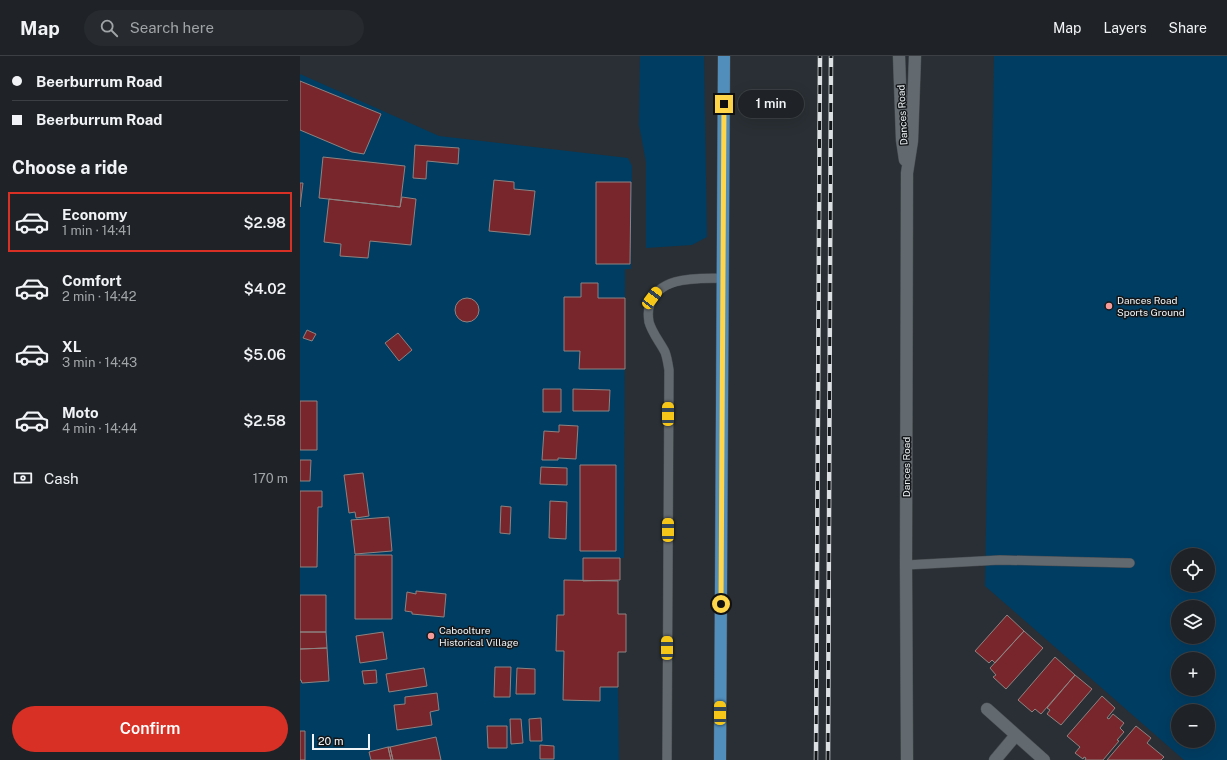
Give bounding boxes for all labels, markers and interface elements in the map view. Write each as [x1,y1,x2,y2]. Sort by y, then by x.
search box [84,10,364,46]
text: Map [20,17,60,39]
icon: search [98,17,120,39]
text: Search here [130,19,214,36]
text: Map [1053,20,1081,36]
text: Layers [1103,20,1147,36]
text: Share [1169,20,1207,36]
text: Beerburrum Road [36,73,162,90]
street label: Dances Road [894,84,910,145]
callout: 1 min [738,90,804,118]
route end [715,95,733,113]
text: 1 min [756,96,786,111]
text: Beerburrum Road [36,111,162,128]
text: Choose a ride [12,157,128,178]
icon: car [14,204,50,240]
text: Economy [62,206,127,223]
text: $2.98 [243,214,286,231]
text: 1 min · 14:41 [62,223,131,238]
icon: car [14,270,50,306]
text: Comfort [62,272,122,289]
text: $4.02 [244,280,286,297]
car [640,285,664,311]
text: 2 min · 14:42 [62,289,136,304]
place label: Dances Road Sports Ground [1117,294,1185,318]
marker: Dances Road Sports Ground [1104,301,1114,311]
icon: car [14,336,50,372]
text: XL [62,338,81,355]
text: $5.06 [243,346,286,363]
text: 3 min · 14:43 [62,355,137,370]
icon: car [14,402,50,438]
car [662,402,674,426]
text: Moto [62,404,99,421]
text: $2.58 [243,412,286,429]
text: 4 min · 14:44 [62,421,137,436]
street label: Dances Road [900,437,912,497]
icon: cash [12,467,34,489]
text: Cash [44,470,79,487]
text: 170 m [253,471,288,486]
car [662,518,674,542]
map controls [1171,548,1215,748]
button: locate [1171,548,1215,592]
route start [712,595,730,613]
button: layers [1171,600,1215,644]
place label: Caboolture Historical Village [439,624,519,648]
marker: Caboolture Historical Village [426,631,436,641]
car [661,636,673,660]
button: + [1171,652,1215,696]
car [714,701,726,725]
button: − [1171,704,1215,748]
button: Confirm [12,706,288,752]
scale bar [312,732,370,751]
text: 20 m [318,735,343,747]

